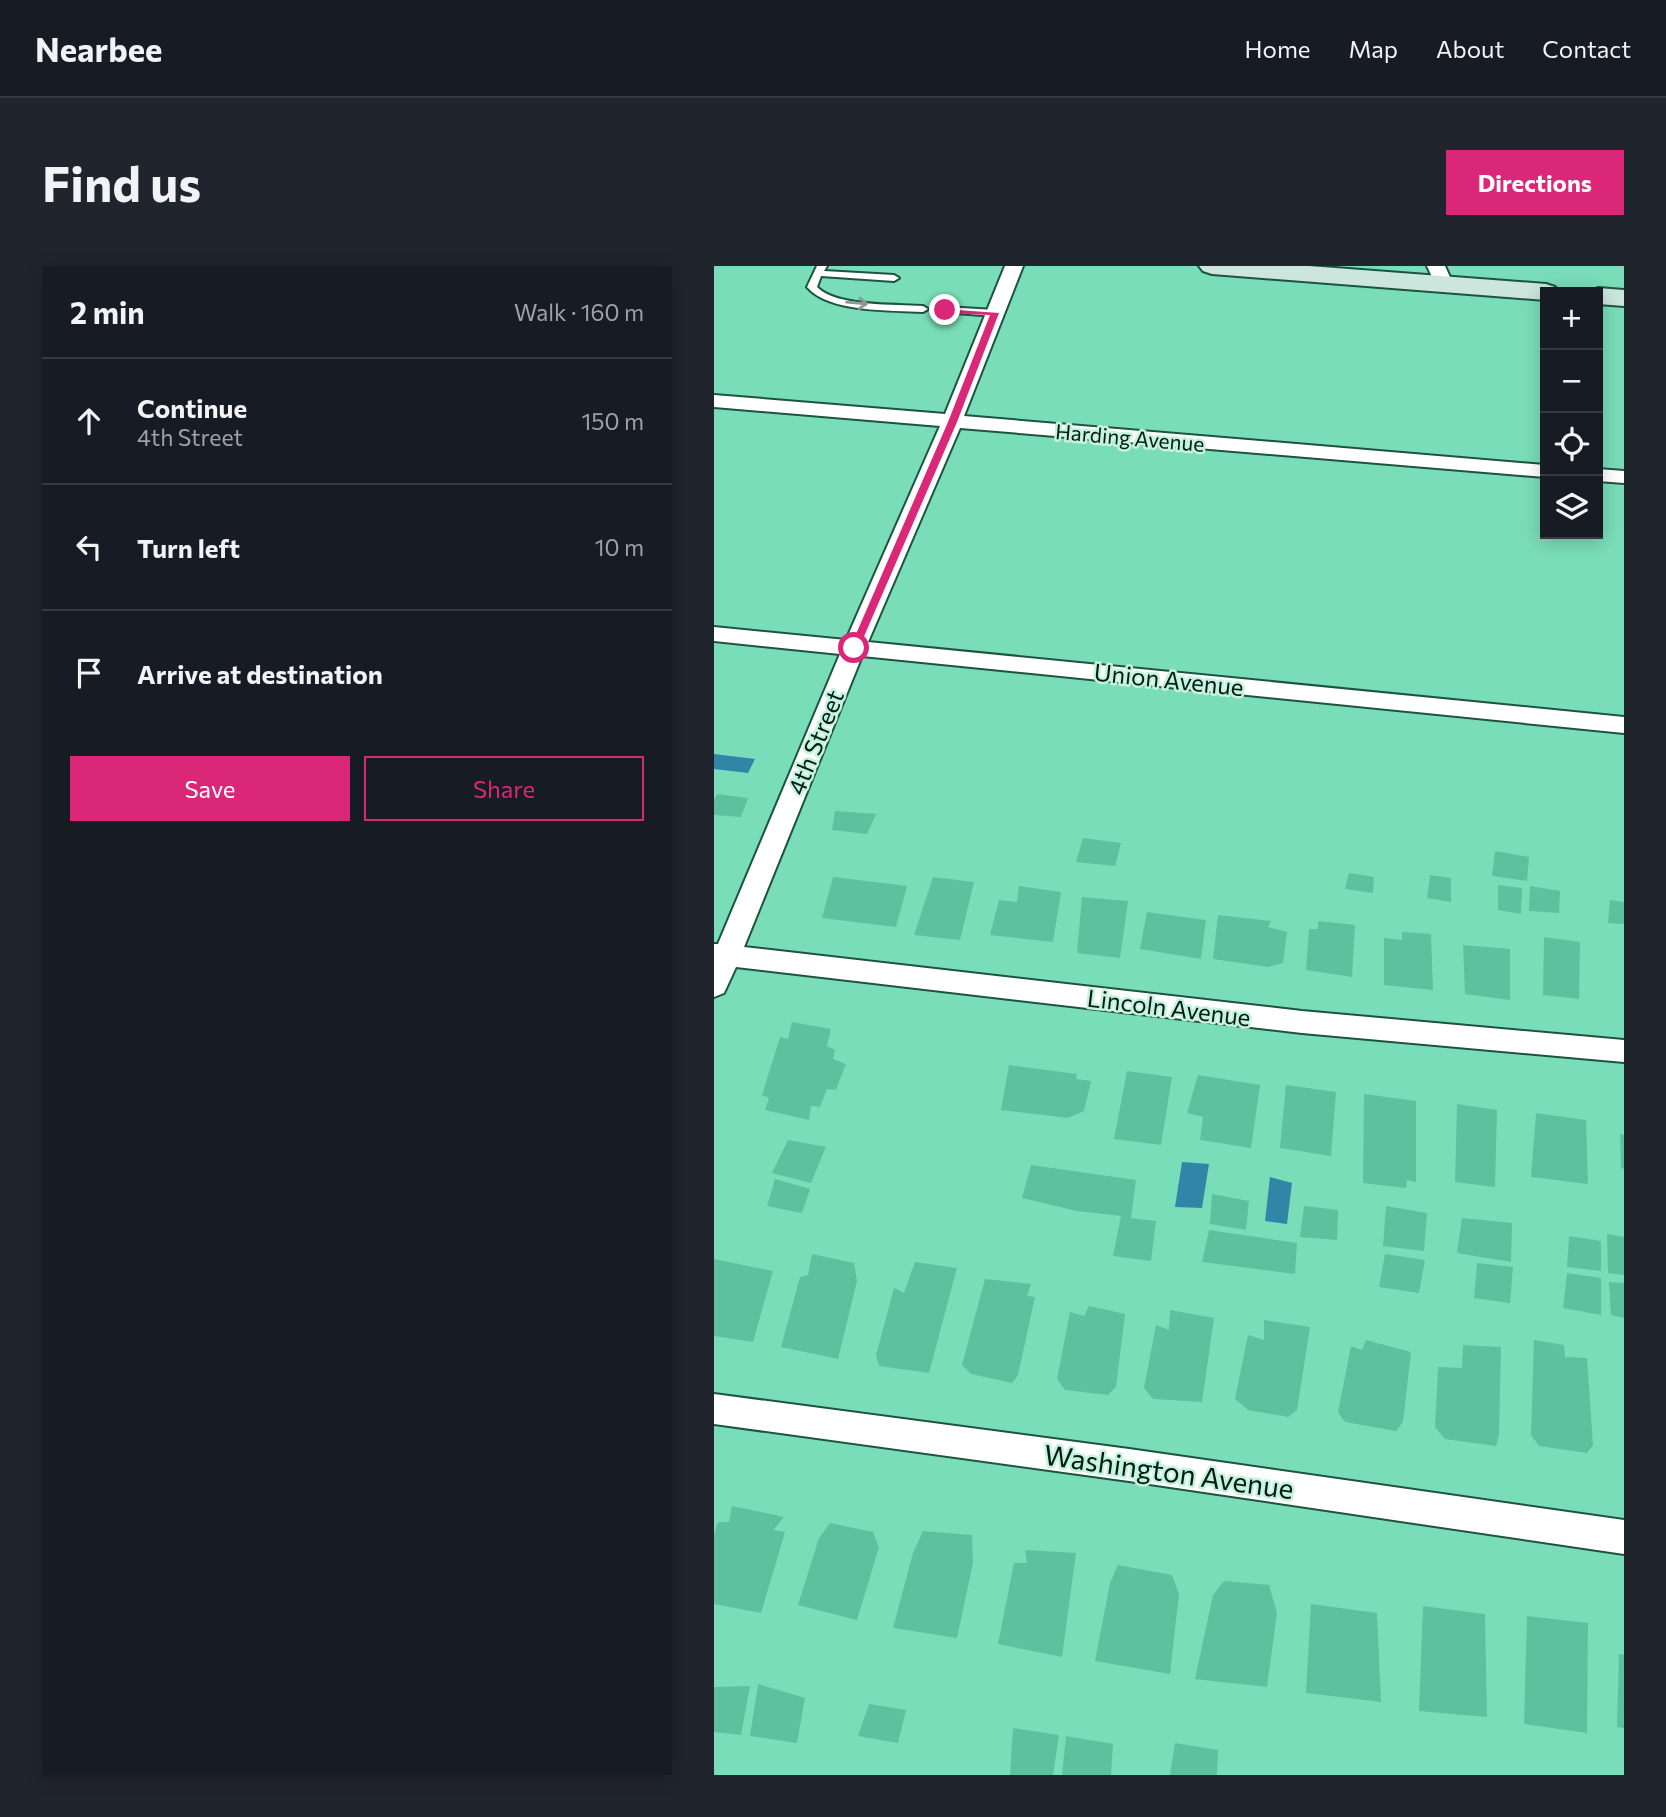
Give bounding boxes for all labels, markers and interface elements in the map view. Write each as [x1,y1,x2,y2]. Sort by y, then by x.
text: Nearbee [35,28,162,69]
text: Home [1245,34,1311,63]
text: Map [1349,34,1398,63]
text: About [1436,34,1504,63]
text: Contact [1542,34,1631,63]
button: Directions [1446,150,1624,215]
text: Find us [42,152,201,212]
map controls [1540,287,1603,539]
button: + [1540,287,1603,350]
text: 2 min [70,293,145,330]
route end [929,294,960,325]
one-way arrow [845,297,867,310]
text: Walk · 160 m [514,298,644,326]
button: − [1540,350,1603,413]
text: Continue [137,392,247,423]
icon: ahead [70,402,108,440]
text: 150 m [581,407,644,435]
button: locate [1540,413,1603,476]
street label: Harding Avenue [1054,418,1206,456]
text: 4th Street [137,423,243,451]
button: layers [1540,476,1603,539]
icon: left [70,528,108,566]
text: Turn left [137,532,240,563]
text: 10 m [595,533,644,561]
route start [838,632,869,663]
icon: arrive [70,654,108,692]
street label: Union Avenue [1093,657,1245,701]
text: Arrive at destination [137,658,383,689]
street label: 4th Street [781,685,849,799]
button: Save [70,756,350,821]
button: Share [364,756,644,821]
street label: Lincoln Avenue [1086,983,1252,1031]
street label: Washington Avenue [1042,1437,1296,1505]

